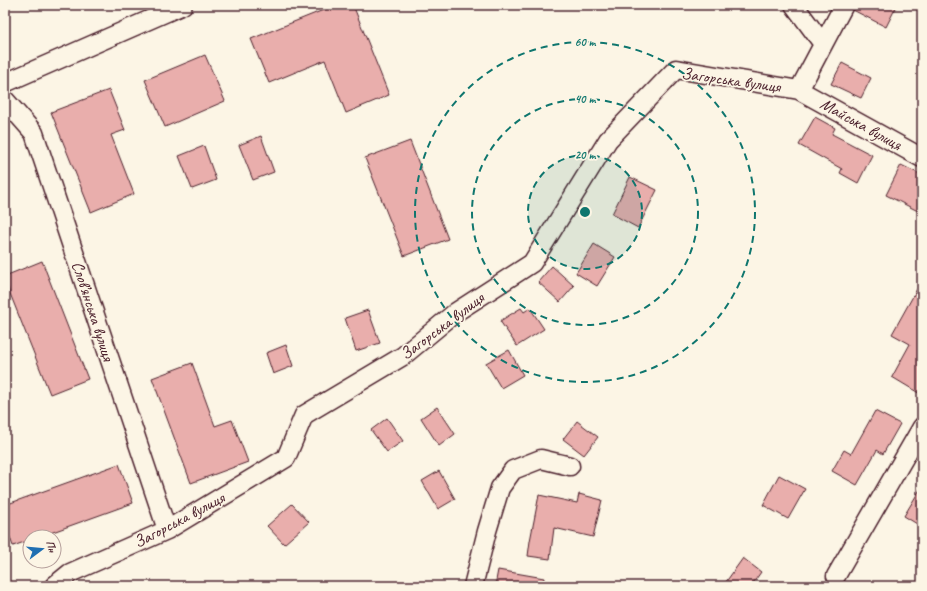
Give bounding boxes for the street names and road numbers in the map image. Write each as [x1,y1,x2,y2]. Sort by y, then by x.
street label: Загорська вулиця [680,63,783,98]
street label: Майська вулиця [816,93,906,155]
street label: Слов’янська вулиця [67,259,119,365]
street label: Загорська вулиця [396,287,489,364]
street label: Загорська вулиця [130,487,229,553]

